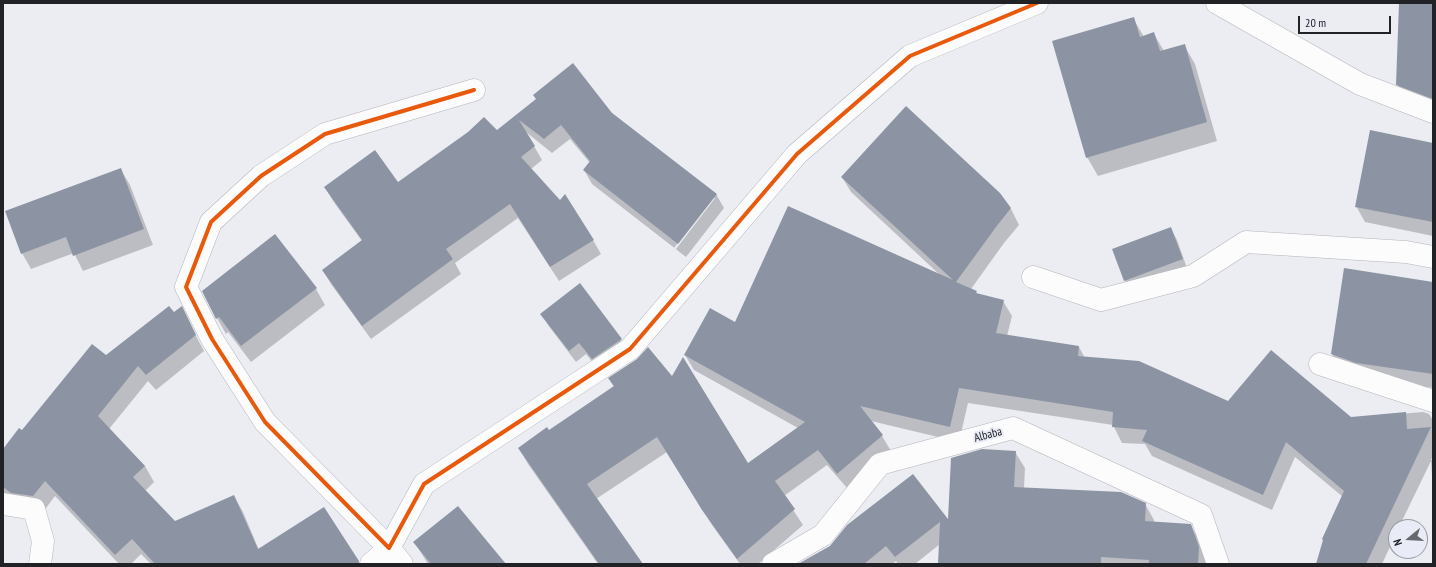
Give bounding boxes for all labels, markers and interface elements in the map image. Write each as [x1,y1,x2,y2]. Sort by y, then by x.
scale bar [1300,8,1393,34]
text: 20 m [1305,15,1326,30]
street label: Albaba [972,424,1004,446]
north arrow [1388,519,1428,559]
text: N [1390,537,1405,547]

